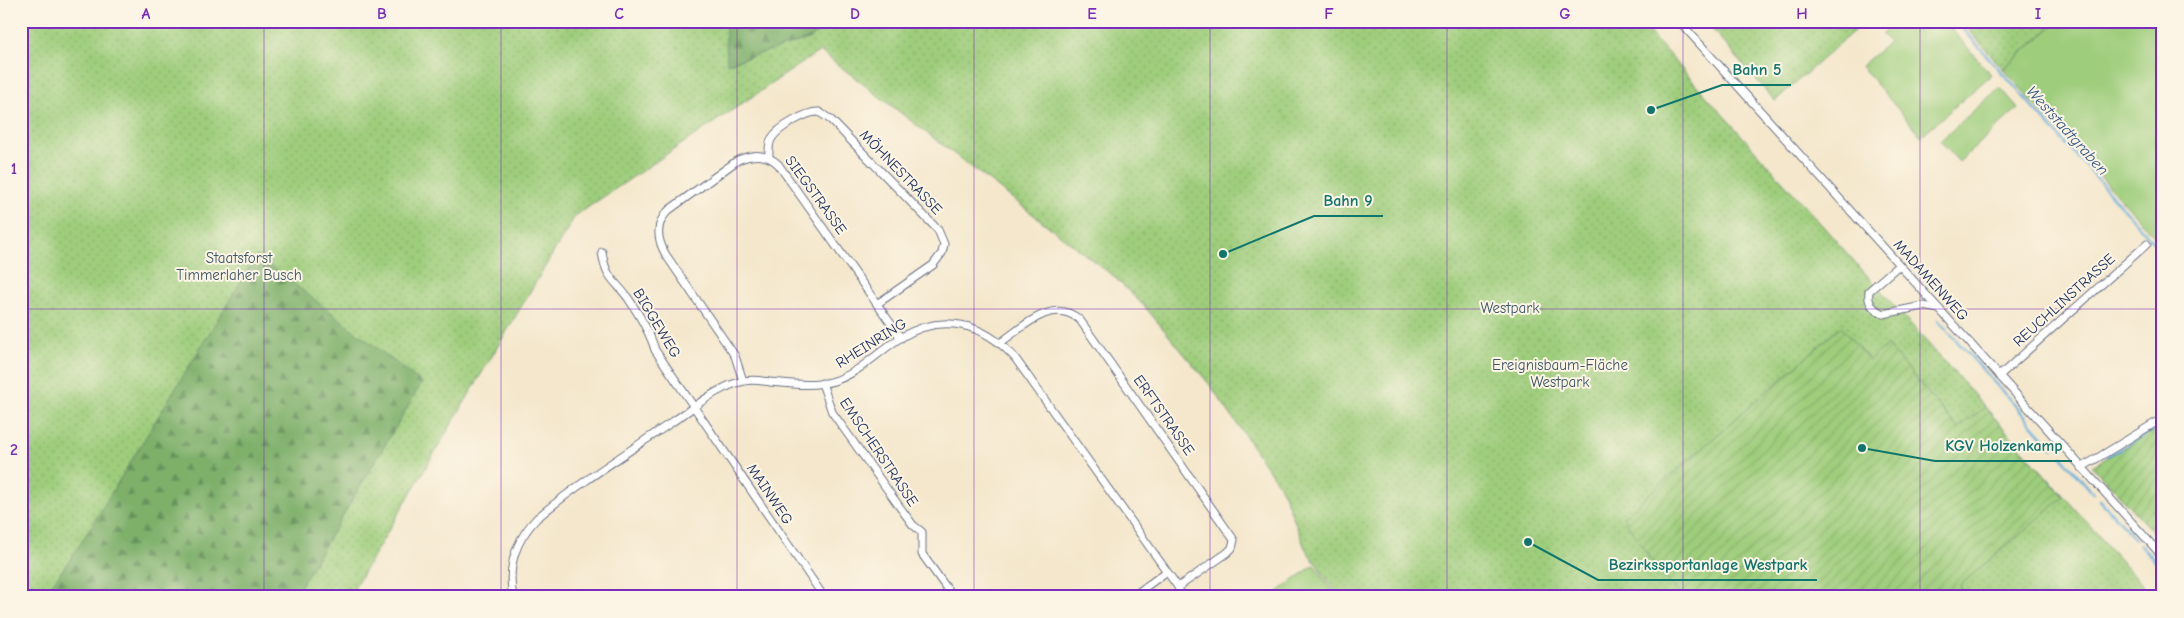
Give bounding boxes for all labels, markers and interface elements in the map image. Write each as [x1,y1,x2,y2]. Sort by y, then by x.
text: A [142,5,151,23]
text: B [377,5,387,23]
text: C [614,5,624,23]
text: D [850,5,860,23]
text: E [1087,5,1097,23]
text: F [1324,5,1334,23]
text: G [1559,5,1571,23]
text: H [1796,5,1808,23]
text: I [2035,5,2041,23]
callout: Bahn 5 [1722,54,1791,85]
text: Bahn 5 [1732,61,1782,79]
water label: Weststadtgraben [2022,82,2112,179]
street label: MÖHNESTRASSE [856,126,946,218]
street label: SIEGSTRASSE [781,152,851,238]
text: 1 [11,160,17,178]
callout: Bahn 9 [1314,185,1383,216]
text: Bahn 9 [1323,192,1373,210]
street label: MADAMENWEG [1890,236,1973,325]
park label: Staatsforst Timmerlaher Busch [176,249,302,284]
street label: REUCHLINSTRASSE [2009,249,2119,351]
street label: BIGGEWEG [629,285,685,361]
park label: Westpark [1481,299,1540,317]
street label: RHEINRING [832,314,910,372]
park label: Ereignisbaum-Fläche Westpark [1492,356,1628,391]
street label: ERFTSTRASSE [1130,371,1198,459]
street label: EMSCHERSTRASSE [836,394,922,510]
callout: KGV Holzenkamp [1935,430,2072,461]
text: KGV Holzenkamp [1945,437,2063,455]
text: 2 [10,441,18,459]
street label: MAINWEG [743,460,797,528]
callout: Bezirkssportanlage Westpark [1598,549,1817,580]
text: Bezirkssportanlage Westpark [1609,556,1807,574]

